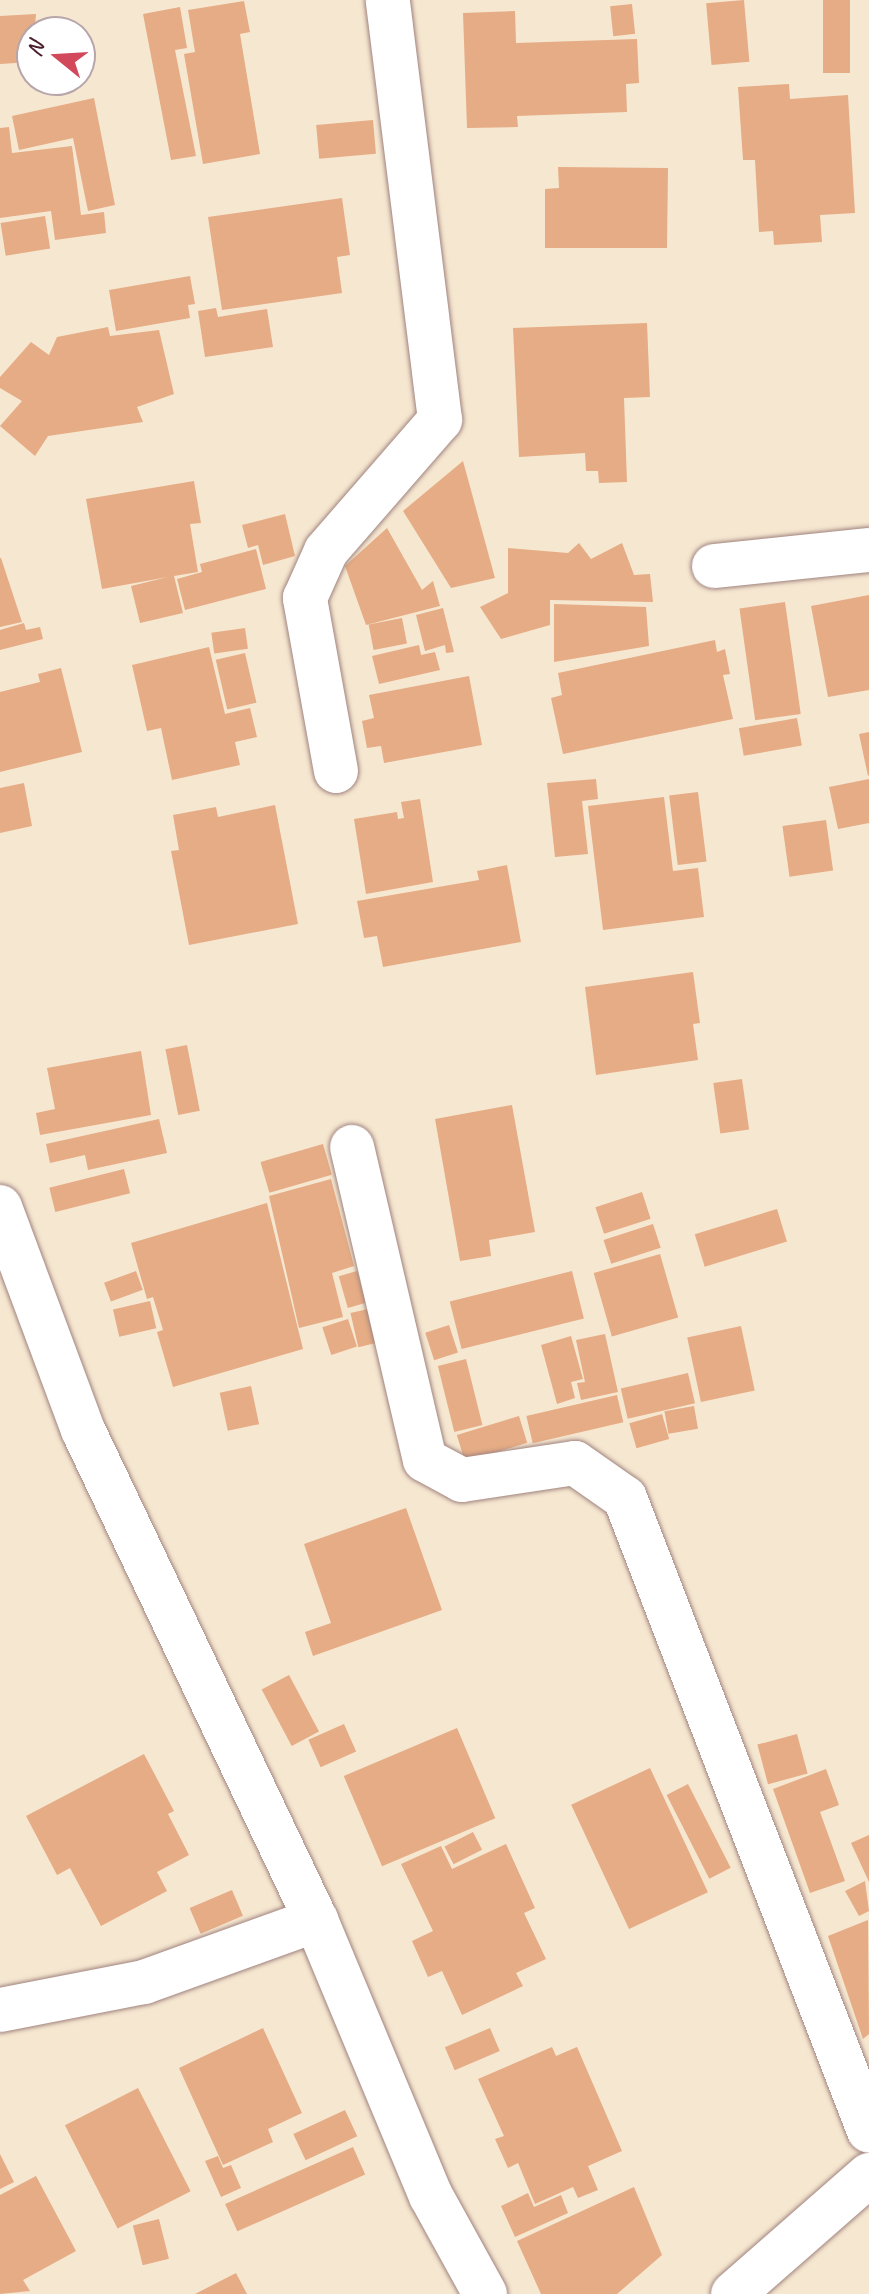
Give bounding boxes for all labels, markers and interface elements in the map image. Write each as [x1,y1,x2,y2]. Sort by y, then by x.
north arrow [16,16,96,96]
text: N [20,38,50,60]

